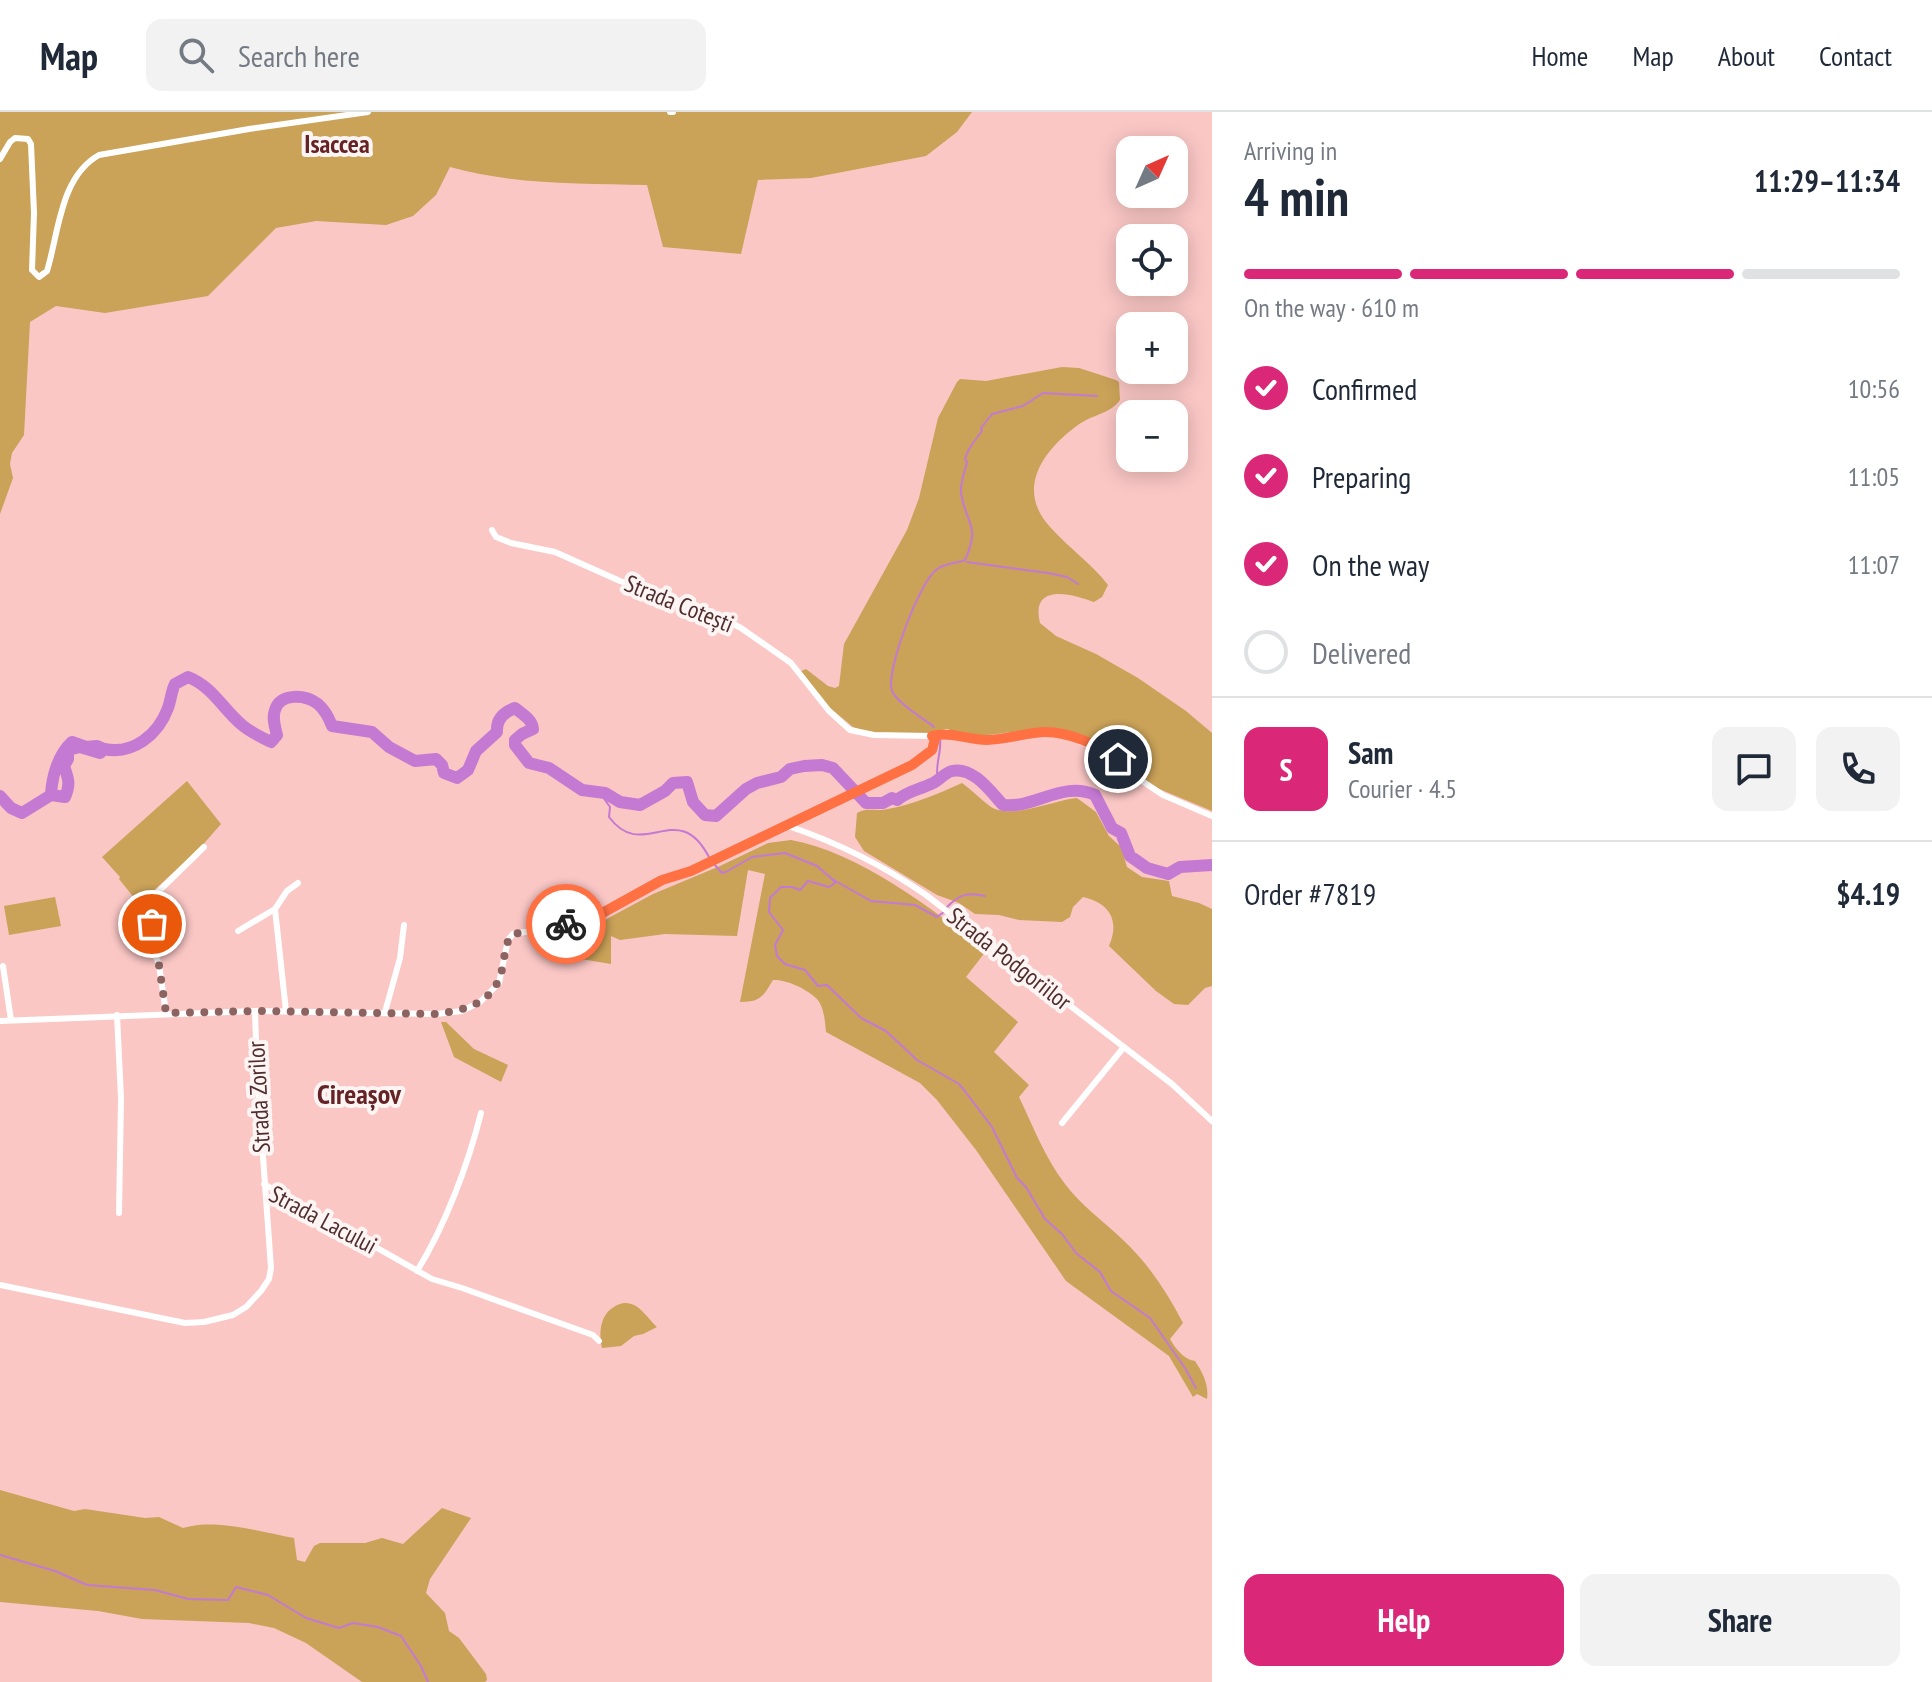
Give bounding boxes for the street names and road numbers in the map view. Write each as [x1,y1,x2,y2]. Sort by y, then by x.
street label: Strada Cotești [620,568,738,639]
street label: Strada Podgoriilor [941,900,1078,1017]
street label: Strada Zorilor [240,1040,277,1154]
street label: Strada Lacului [264,1178,382,1261]

